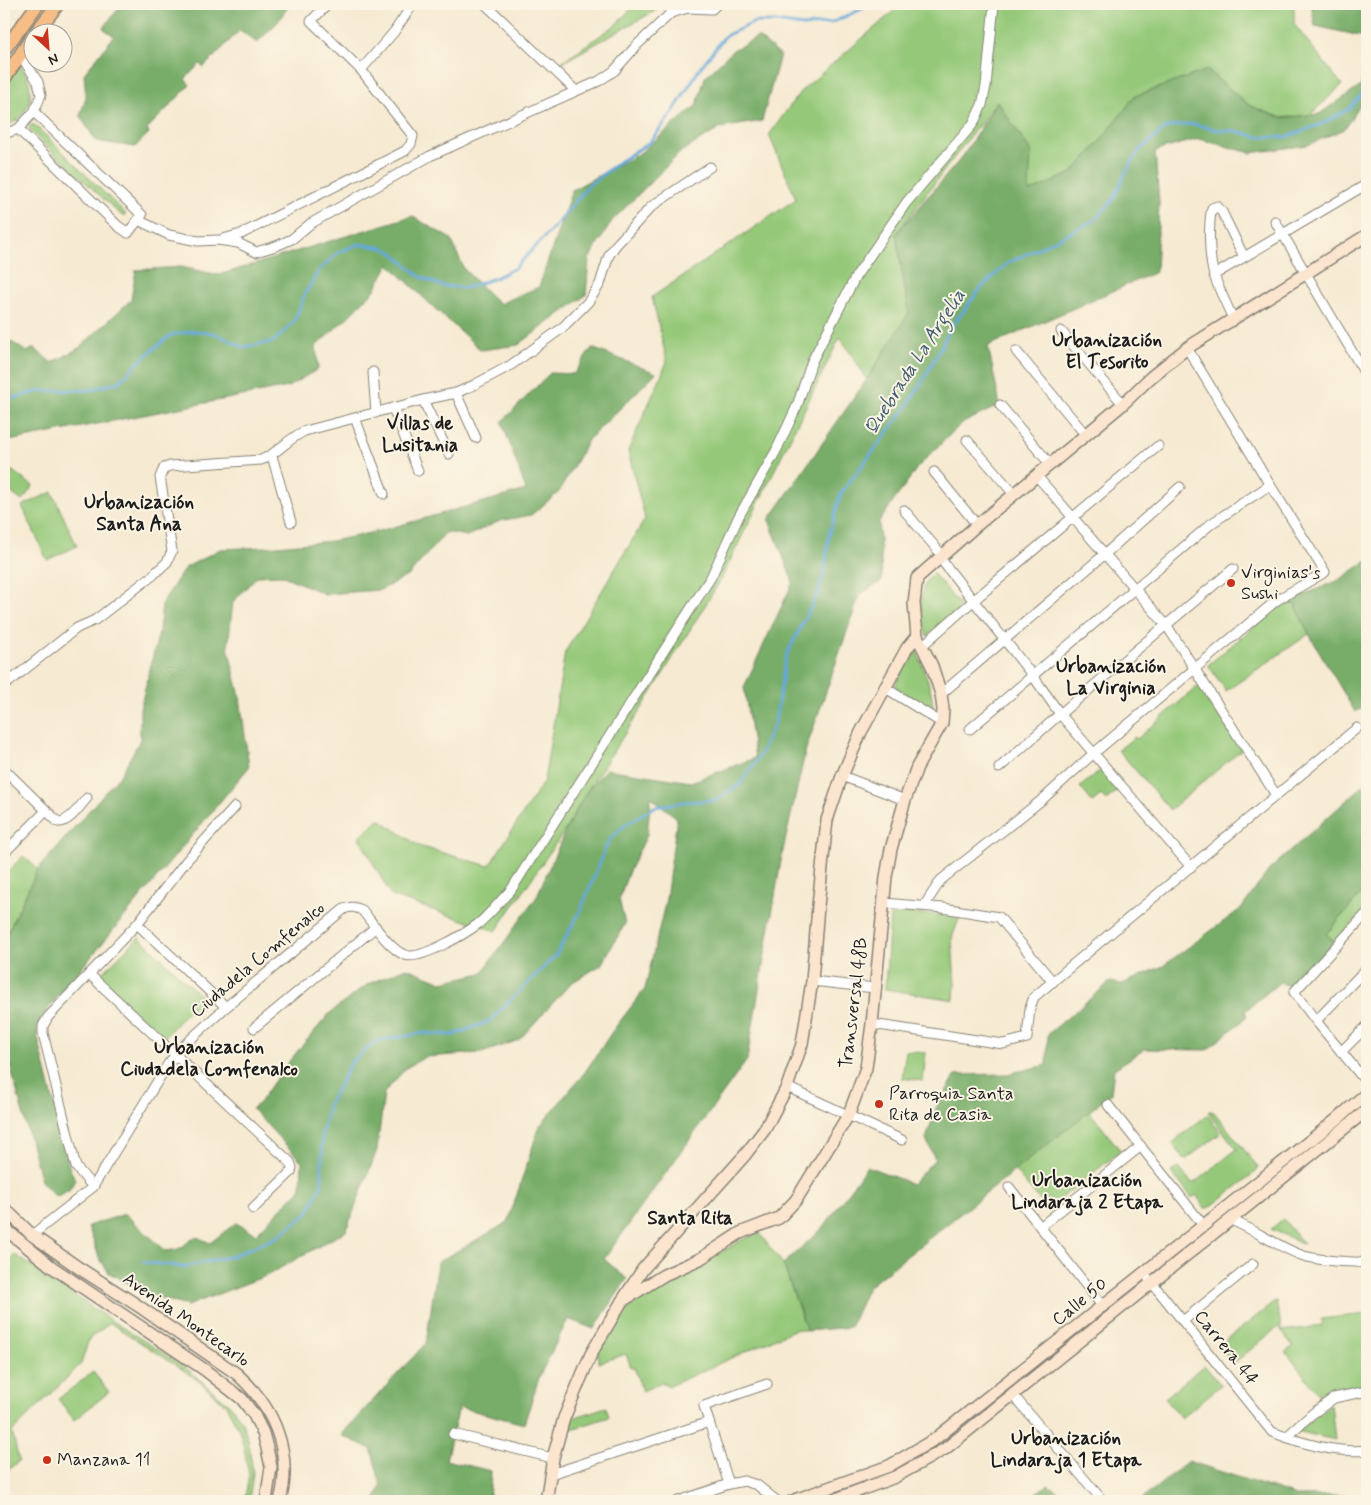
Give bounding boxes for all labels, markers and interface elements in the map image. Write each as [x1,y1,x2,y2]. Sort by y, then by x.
north arrow [22,22,72,72]
text: N [45,49,61,69]
water label: Quebrada La Argelia [859,284,973,441]
district label: Urbanización El Tesorito [1052,328,1162,375]
district label: Villas de Lusitania [382,411,458,458]
district label: Urbanización Santa Ana [84,490,194,537]
place label: Virginias's Sushi [1241,561,1320,606]
marker: Virginias's Sushi [1225,577,1237,589]
district label: Urbanización La Virginia [1056,654,1166,702]
street label: Ciudadela Comfenalco [186,897,330,1023]
street label: Transversal 48B [834,936,874,1070]
district label: Urbanización Ciudadela Comfenalco [120,1035,298,1082]
place label: Parroquia Santa Rita de Casia [889,1082,1014,1127]
marker: Parroquia Santa Rita de Casia [873,1098,885,1110]
district label: Urbanización Lindaraja 2 Etapa [1011,1168,1163,1216]
district label: Santa Rita [647,1206,733,1231]
street label: Avenida Montecarlo [118,1267,254,1373]
street label: Calle 50 [1047,1272,1113,1332]
street label: Carrera 44 [1188,1305,1264,1391]
district label: Urbanización Lindaraja 1 Etapa [991,1426,1142,1474]
place label: Manzana 11 [57,1448,151,1472]
marker: Manzana 11 [41,1454,53,1466]

